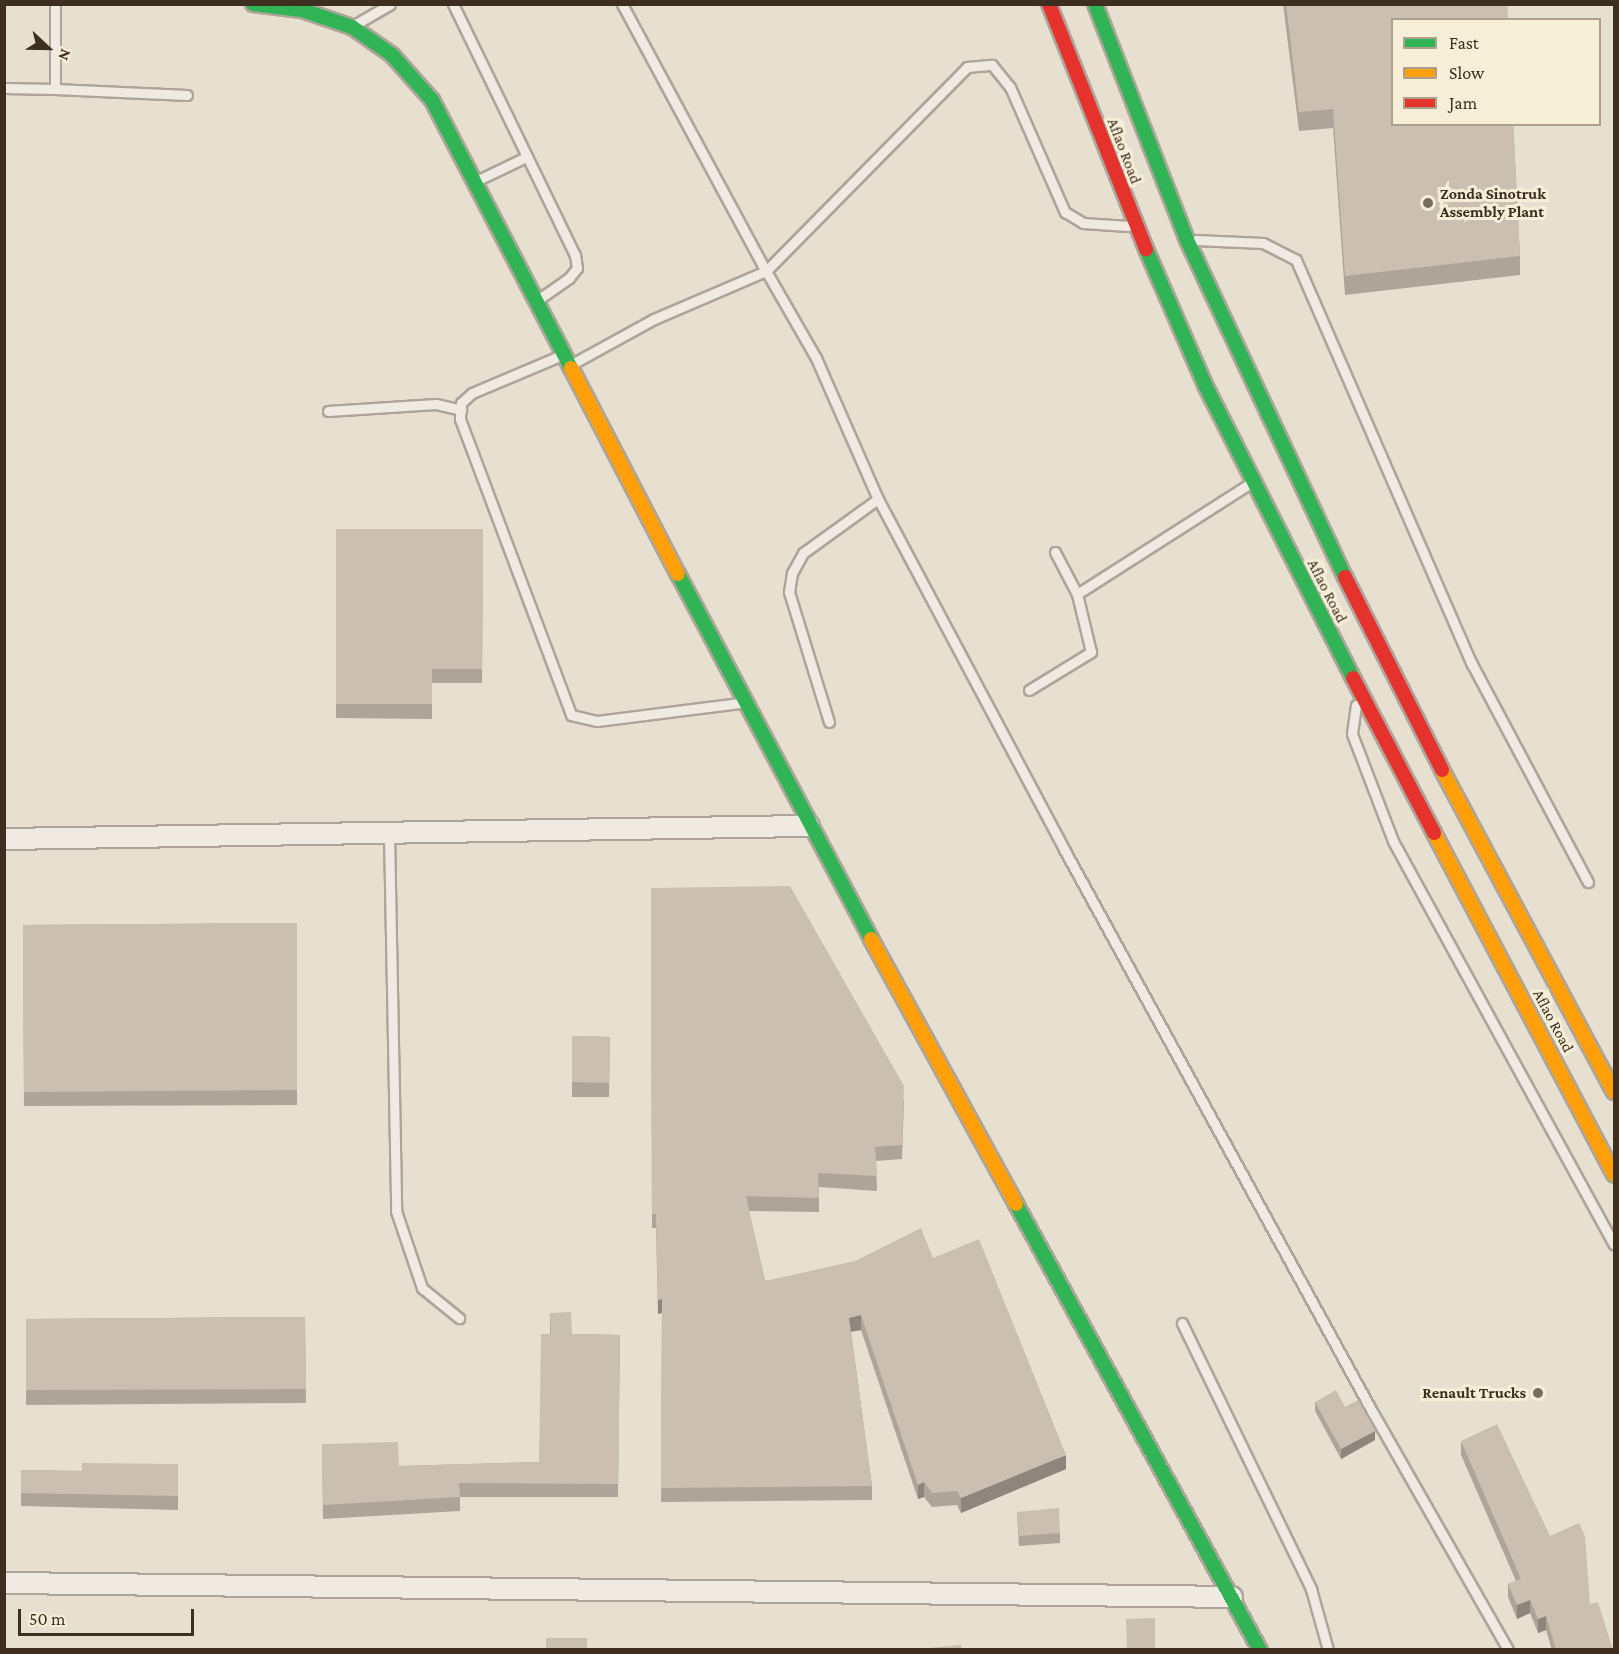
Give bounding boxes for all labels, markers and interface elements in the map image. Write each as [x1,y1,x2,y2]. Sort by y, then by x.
north arrow [18,18,78,78]
legend [1391,18,1601,126]
text: Fast [1449,33,1479,53]
text: N [55,47,75,63]
text: Slow [1449,63,1484,83]
text: Jam [1449,93,1477,113]
street label: Aflao Road [1103,116,1145,186]
place label: Zonda Sinotruk Assembly Plant [1440,184,1546,222]
marker: Zonda Sinotruk Assembly Plant [1421,196,1435,210]
street label: Aflao Road [1303,556,1351,626]
street label: Aflao Road [1528,986,1578,1056]
place label: Renault Trucks [1422,1383,1526,1403]
marker: Renault Trucks [1531,1386,1545,1400]
scale bar [21,1597,196,1635]
text: 50 m [29,1609,66,1629]

